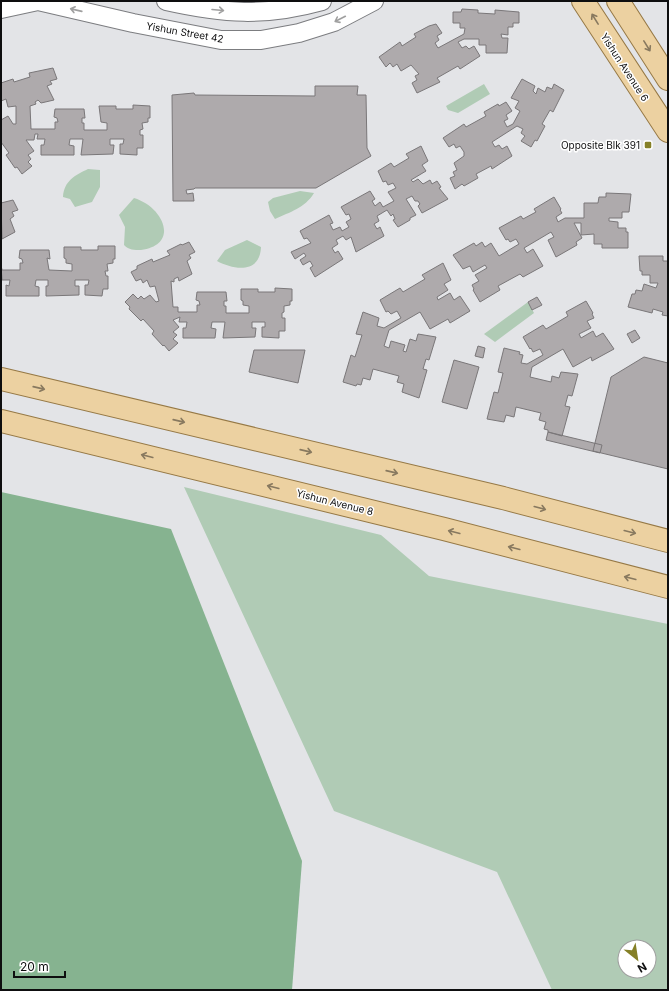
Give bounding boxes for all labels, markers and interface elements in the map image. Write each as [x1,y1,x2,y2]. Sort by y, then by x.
one-way arrow [69,5,82,13]
one-way arrow [211,7,224,14]
one-way arrow [590,13,598,25]
one-way arrow [334,16,346,23]
street label: Yishun Street 42 [145,19,225,45]
street label: Yishun Avenue 6 [598,31,652,103]
one-way arrow [644,40,652,52]
place label: Opposite Blk 391 [561,139,640,151]
marker: Opposite Blk 391 [643,140,653,150]
one-way arrow [32,385,45,393]
one-way arrow [172,418,185,426]
one-way arrow [299,448,312,456]
one-way arrow [141,451,154,459]
one-way arrow [385,468,398,476]
one-way arrow [267,483,280,490]
street label: Yishun Avenue 8 [295,487,375,517]
one-way arrow [533,505,546,513]
one-way arrow [447,528,460,535]
one-way arrow [624,528,637,536]
one-way arrow [508,543,521,551]
one-way arrow [624,573,637,581]
north arrow [617,939,657,979]
scale bar [14,953,65,979]
text: 20 m [20,959,49,974]
text: N [635,960,649,976]

